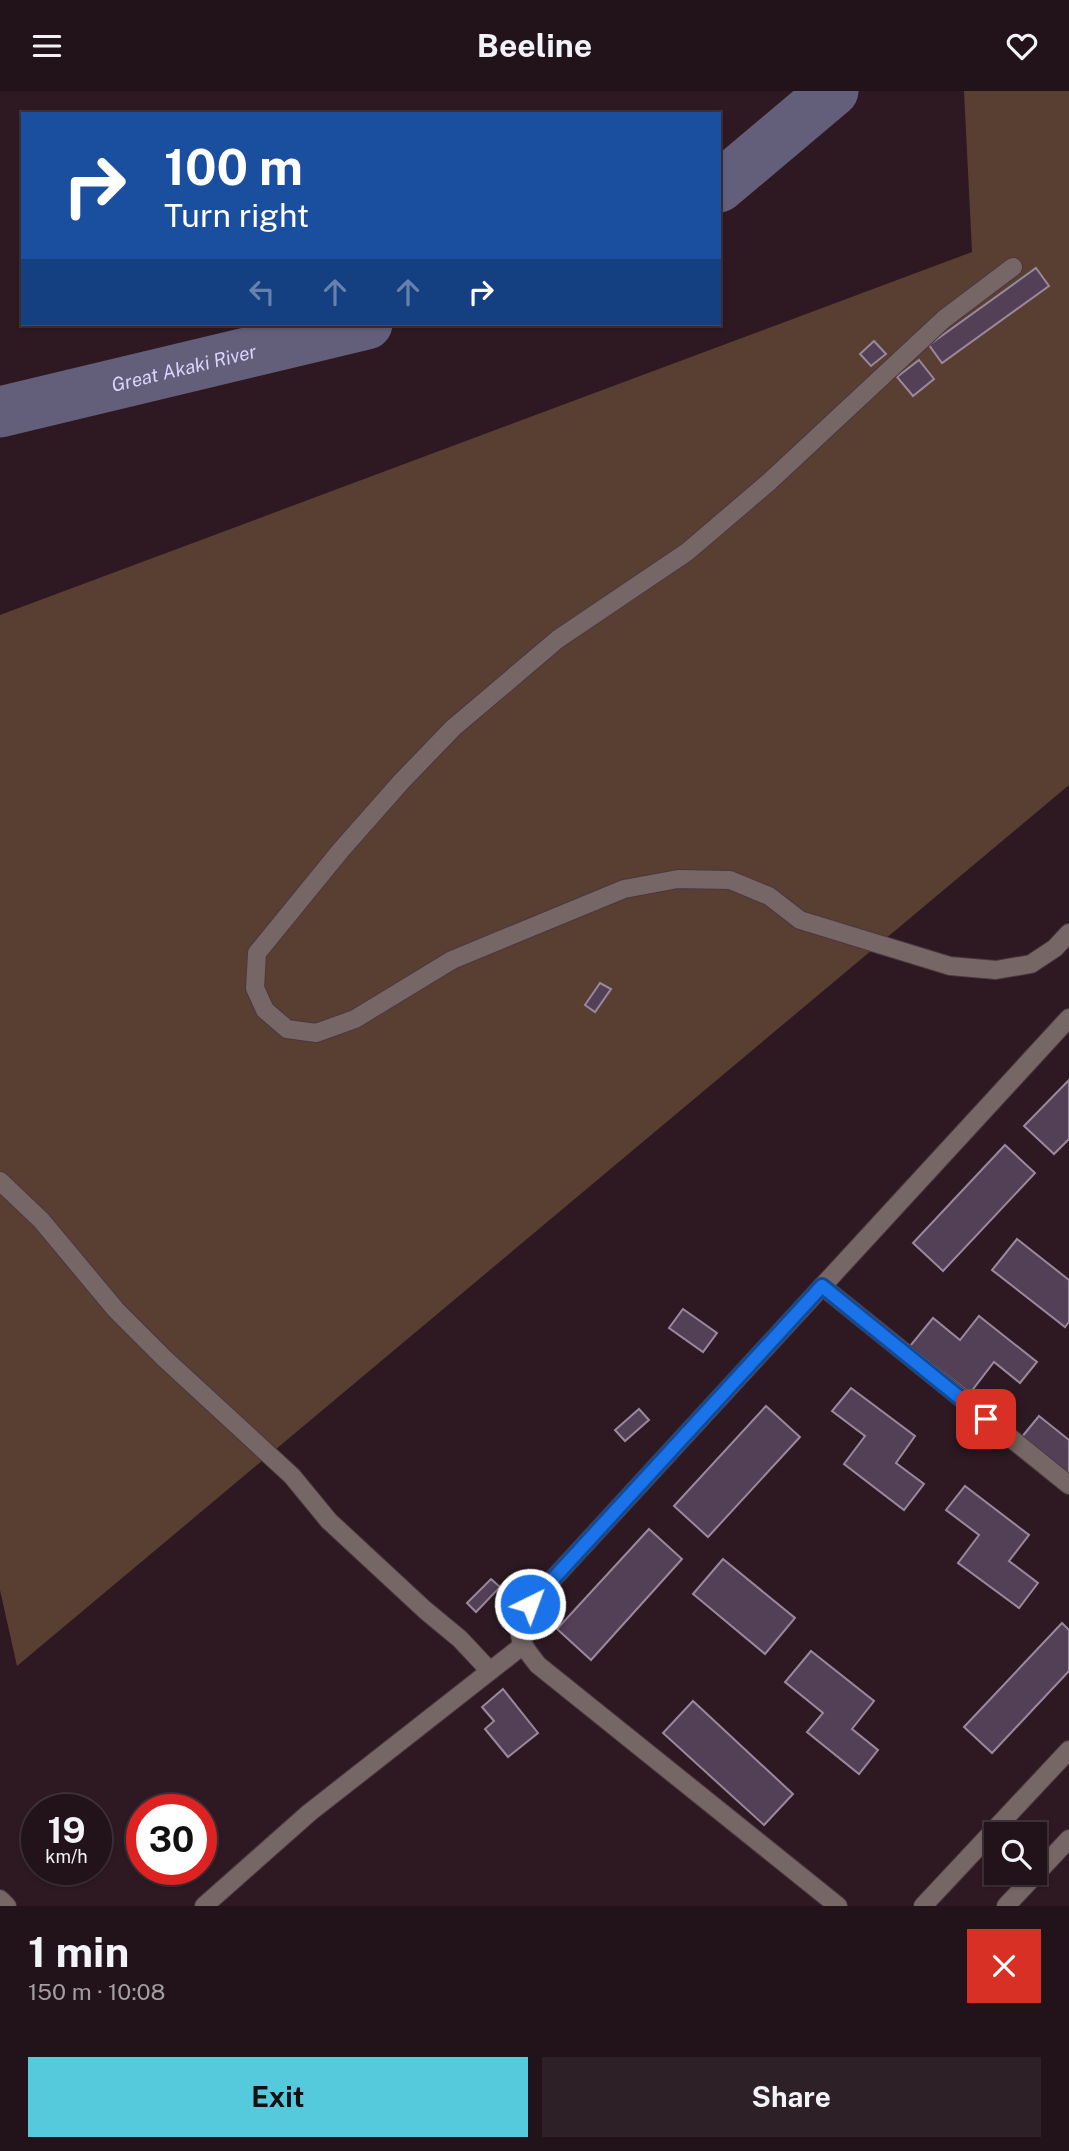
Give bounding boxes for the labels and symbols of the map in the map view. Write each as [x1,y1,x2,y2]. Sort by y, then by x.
water label: Great Akaki River [109,340,259,396]
pin [956,1389,1016,1449]
position arrow [493,1567,567,1641]
speed limit sign: 30 [126,1794,217,1885]

